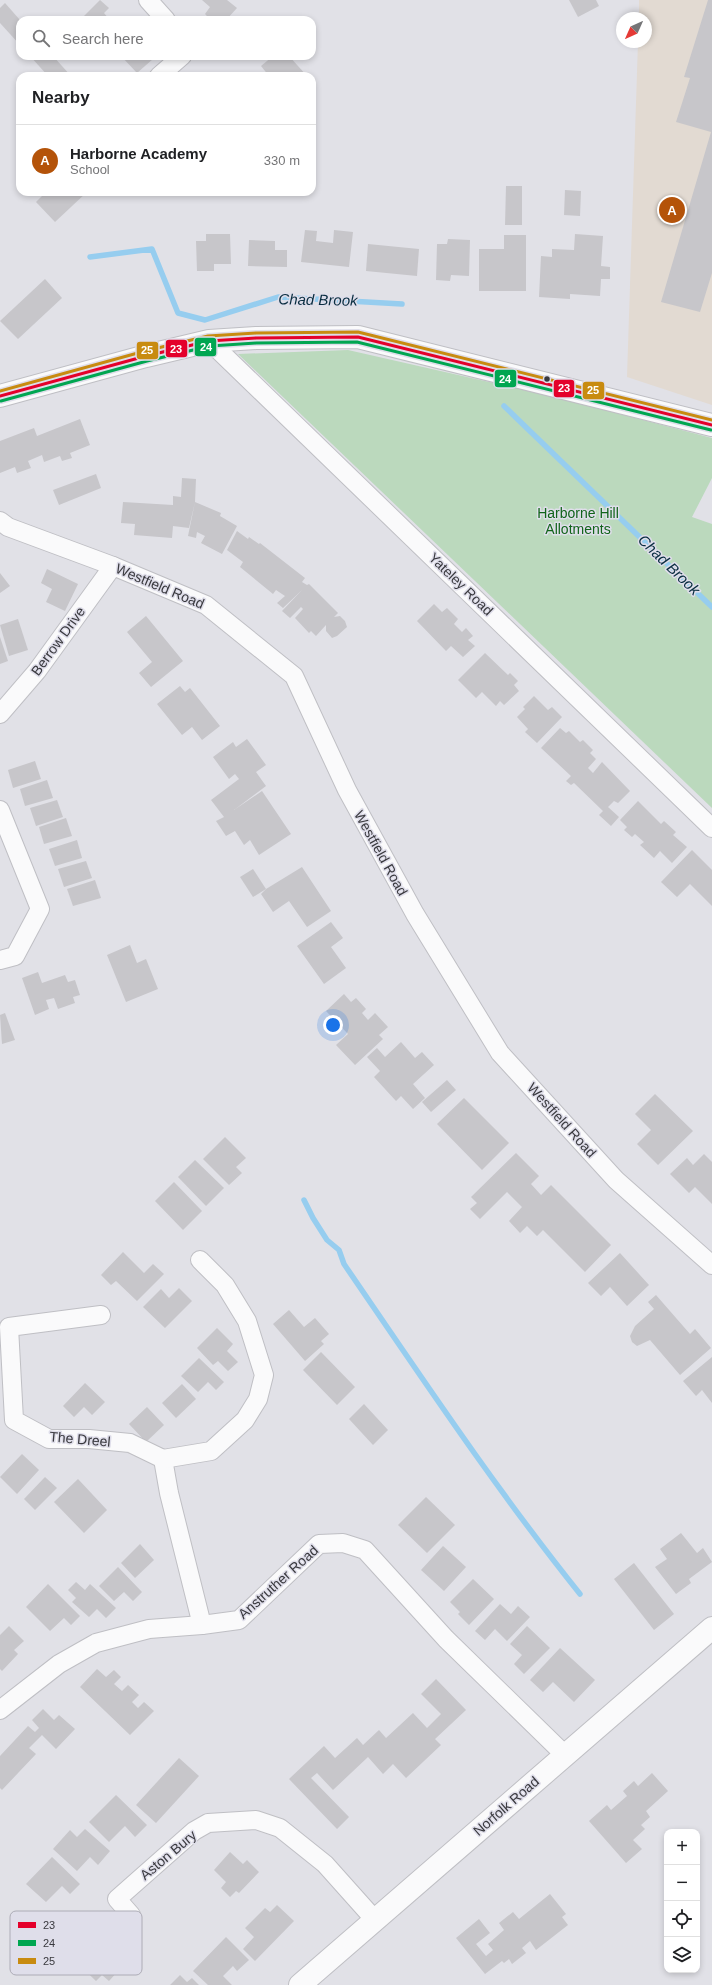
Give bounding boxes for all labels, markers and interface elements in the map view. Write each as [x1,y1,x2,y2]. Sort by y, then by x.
north arrow [616,12,652,48]
search box [16,16,316,60]
icon: search [30,27,52,49]
text: Search here [62,30,144,47]
text: Nearby [32,88,90,107]
text: Harborne Academy [70,145,207,162]
text: A [40,153,50,168]
text: 330 m [264,153,300,168]
text: School [70,162,110,177]
pin: A [659,195,685,225]
water label: Chad Brook [278,290,359,309]
line badge: 24 [194,337,217,357]
line badge: 23 [165,339,188,358]
line badge: 25 [136,341,159,360]
text: 24 [200,341,213,353]
text: 23 [170,343,182,355]
text: 25 [141,344,153,356]
line badge: 24 [494,369,517,388]
text: 24 [499,373,512,385]
unlabelled marker [542,374,552,384]
line badge: 23 [553,379,575,398]
line badge: 25 [582,381,605,400]
text: 23 [558,382,570,394]
text: 25 [587,384,599,396]
park label: Harborne Hill Allotments [537,505,619,537]
water label: Chad Brook [635,531,705,599]
street label: Yateley Road [426,549,496,619]
street label: Westfield Road [113,560,207,612]
street label: Berrow Drive [28,603,88,678]
street label: Westfield Road [351,808,411,898]
your location [323,1015,343,1035]
street label: Westfield Road [524,1079,600,1161]
street label: The Dreel [49,1428,111,1450]
street label: Anstruther Road [235,1542,321,1622]
street label: Norfolk Road [470,1773,542,1839]
street label: Aston Bury [137,1827,199,1883]
map controls [664,1829,700,1973]
button: + [664,1829,700,1865]
button: − [664,1865,700,1901]
button: locate [664,1901,700,1937]
legend [10,1911,142,1975]
text: 23 [43,1919,55,1931]
text: 24 [43,1937,55,1949]
button: layers [664,1937,700,1973]
text: 25 [43,1955,55,1967]

